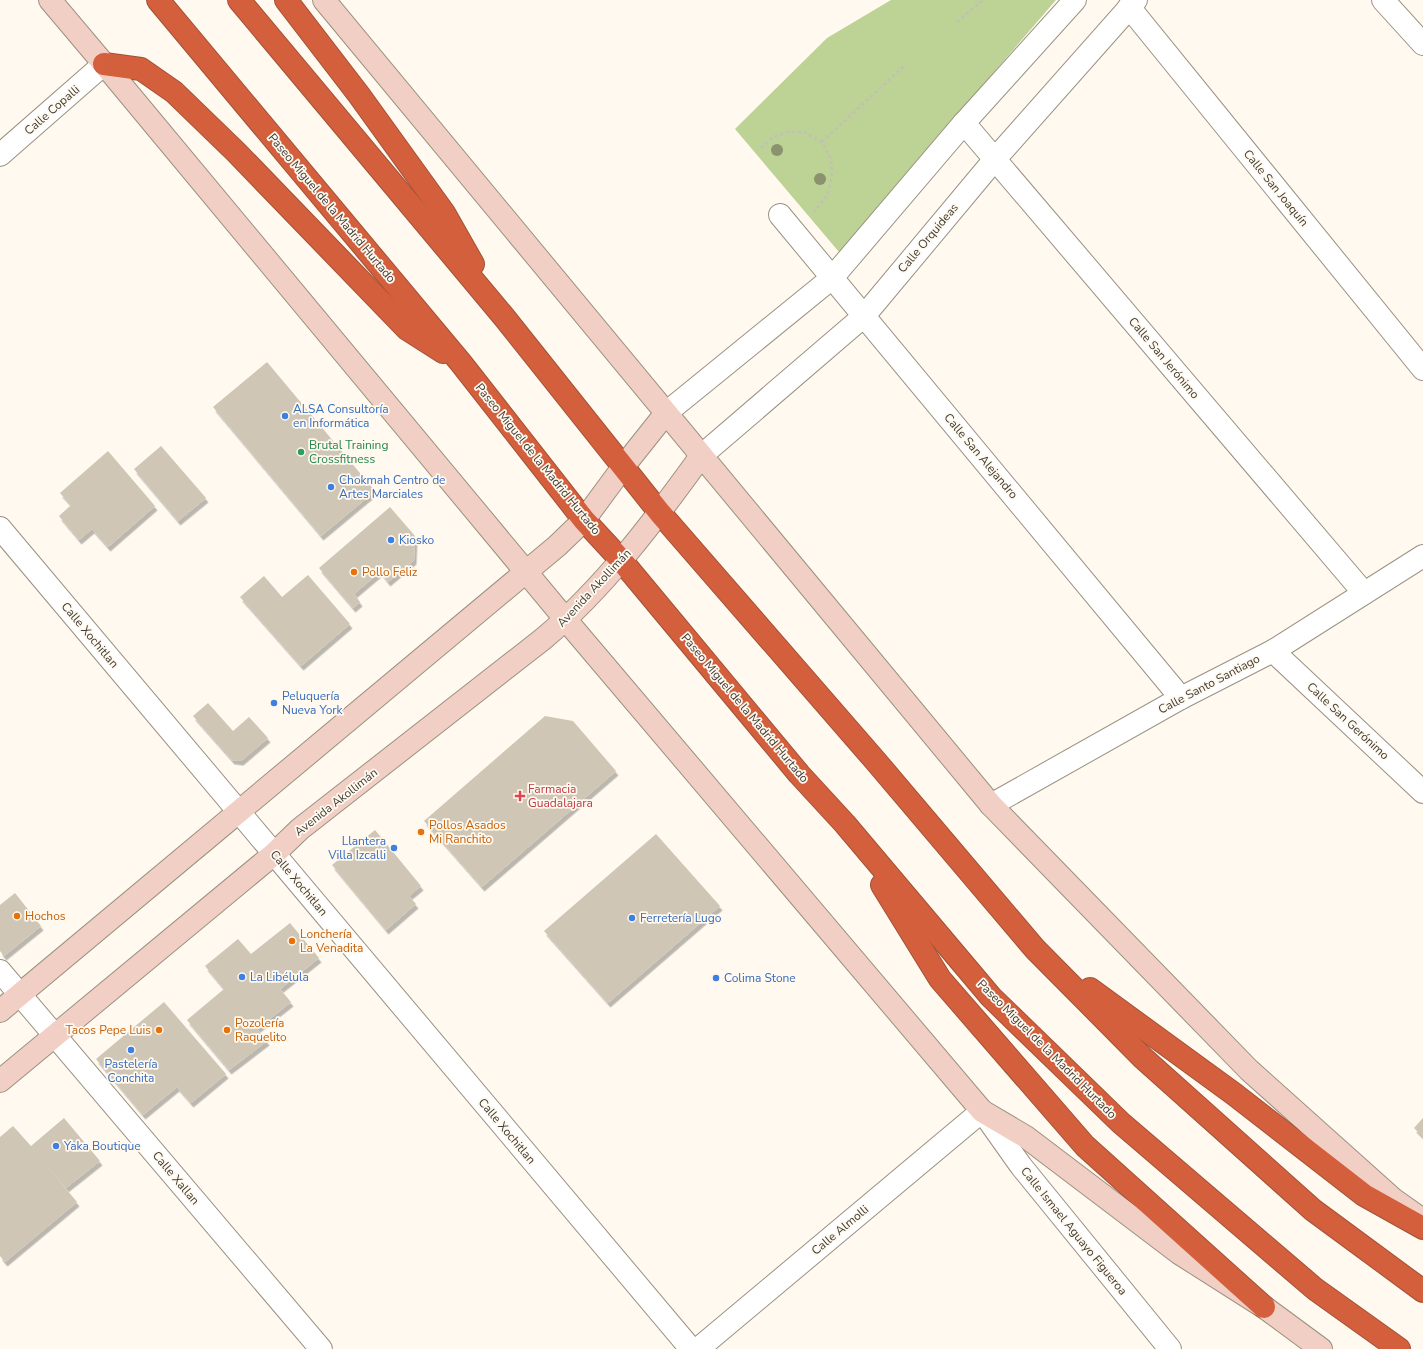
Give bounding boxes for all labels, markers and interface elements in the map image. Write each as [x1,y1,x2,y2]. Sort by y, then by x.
street label: Calle Copalli [21,82,83,138]
street label: Paseo Miguel de la Madrid Hurtado [265,130,400,286]
street label: Calle San Joaquín [1240,146,1312,230]
street label: Calle Orquideas [894,200,962,276]
street label: Calle San Jerónimo [1125,314,1203,402]
street label: Paseo Miguel de la Madrid Hurtado [472,380,604,538]
place label: ALSA Consultoría en Informática [293,401,389,431]
street label: Calle San Alejandro [941,410,1022,502]
marker: ALSA Consultoría en Informática [280,411,290,421]
place label: Brutal Training Crossfitness [309,437,388,467]
marker: Brutal Training Crossfitness [296,447,306,457]
place label: Chokmah Centro de Artes Marciales [339,472,446,502]
marker: Chokmah Centro de Artes Marciales [326,482,336,492]
place label: Kiosko [399,532,435,548]
marker: Kiosko [386,535,396,545]
street label: Avenida Akollimán [554,545,634,631]
place label: Pollo Feliz [362,564,418,580]
marker: Pollo Feliz [349,567,359,577]
street label: Calle Xochitlan [58,599,122,671]
street label: Paseo Miguel de la Madrid Hurtado [678,630,813,786]
street label: Calle Santo Santiago [1155,650,1263,718]
street label: Calle San Gerónimo [1303,679,1393,764]
place label: Peluquería Nueva York [282,688,344,718]
marker: Peluquería Nueva York [269,698,279,708]
street label: Avenida Akollimán [291,764,381,840]
place label: Farmacia Guadalajara [528,781,593,811]
marker: Farmacia Guadalajara [515,791,525,801]
place label: Pollos Asados Mi Ranchito [429,817,506,847]
marker: Pollos Asados Mi Ranchito [416,827,426,837]
place label: Llantera Villa Izcalli [327,833,386,863]
marker: Llantera Villa Izcalli [389,843,399,853]
street label: Calle Xochitlan [267,847,331,919]
place label: Hochos [25,908,66,924]
place label: Ferretería Lugo [640,910,722,926]
marker: Hochos [12,911,22,921]
marker: Ferretería Lugo [627,913,637,923]
place label: Lonchería La Venadita [300,926,363,956]
marker: Lonchería La Venadita [287,936,297,946]
place label: La Libélula [250,969,309,985]
place label: Colima Stone [724,970,796,986]
marker: La Libélula [237,972,247,982]
marker: Colima Stone [711,973,721,983]
street label: Paseo Miguel de la Madrid Hurtado [974,976,1120,1122]
place label: Pozolería Raquelito [235,1015,287,1045]
place label: Tacos Pepe Luis [66,1022,151,1038]
marker: Tacos Pepe Luis [154,1025,164,1035]
marker: Pozolería Raquelito [222,1025,232,1035]
marker: Pastelería Conchita [126,1045,136,1055]
place label: Pastelería Conchita [104,1056,158,1086]
street label: Calle Xochitlan [475,1095,539,1167]
place label: Yaka Boutique [63,1138,141,1154]
marker: Yaka Boutique [51,1141,61,1151]
street label: Calle Xallan [149,1148,203,1208]
street label: Calle Ismael Aguayo Figueroa [1017,1164,1131,1298]
street label: Calle Almolli [808,1201,872,1259]

